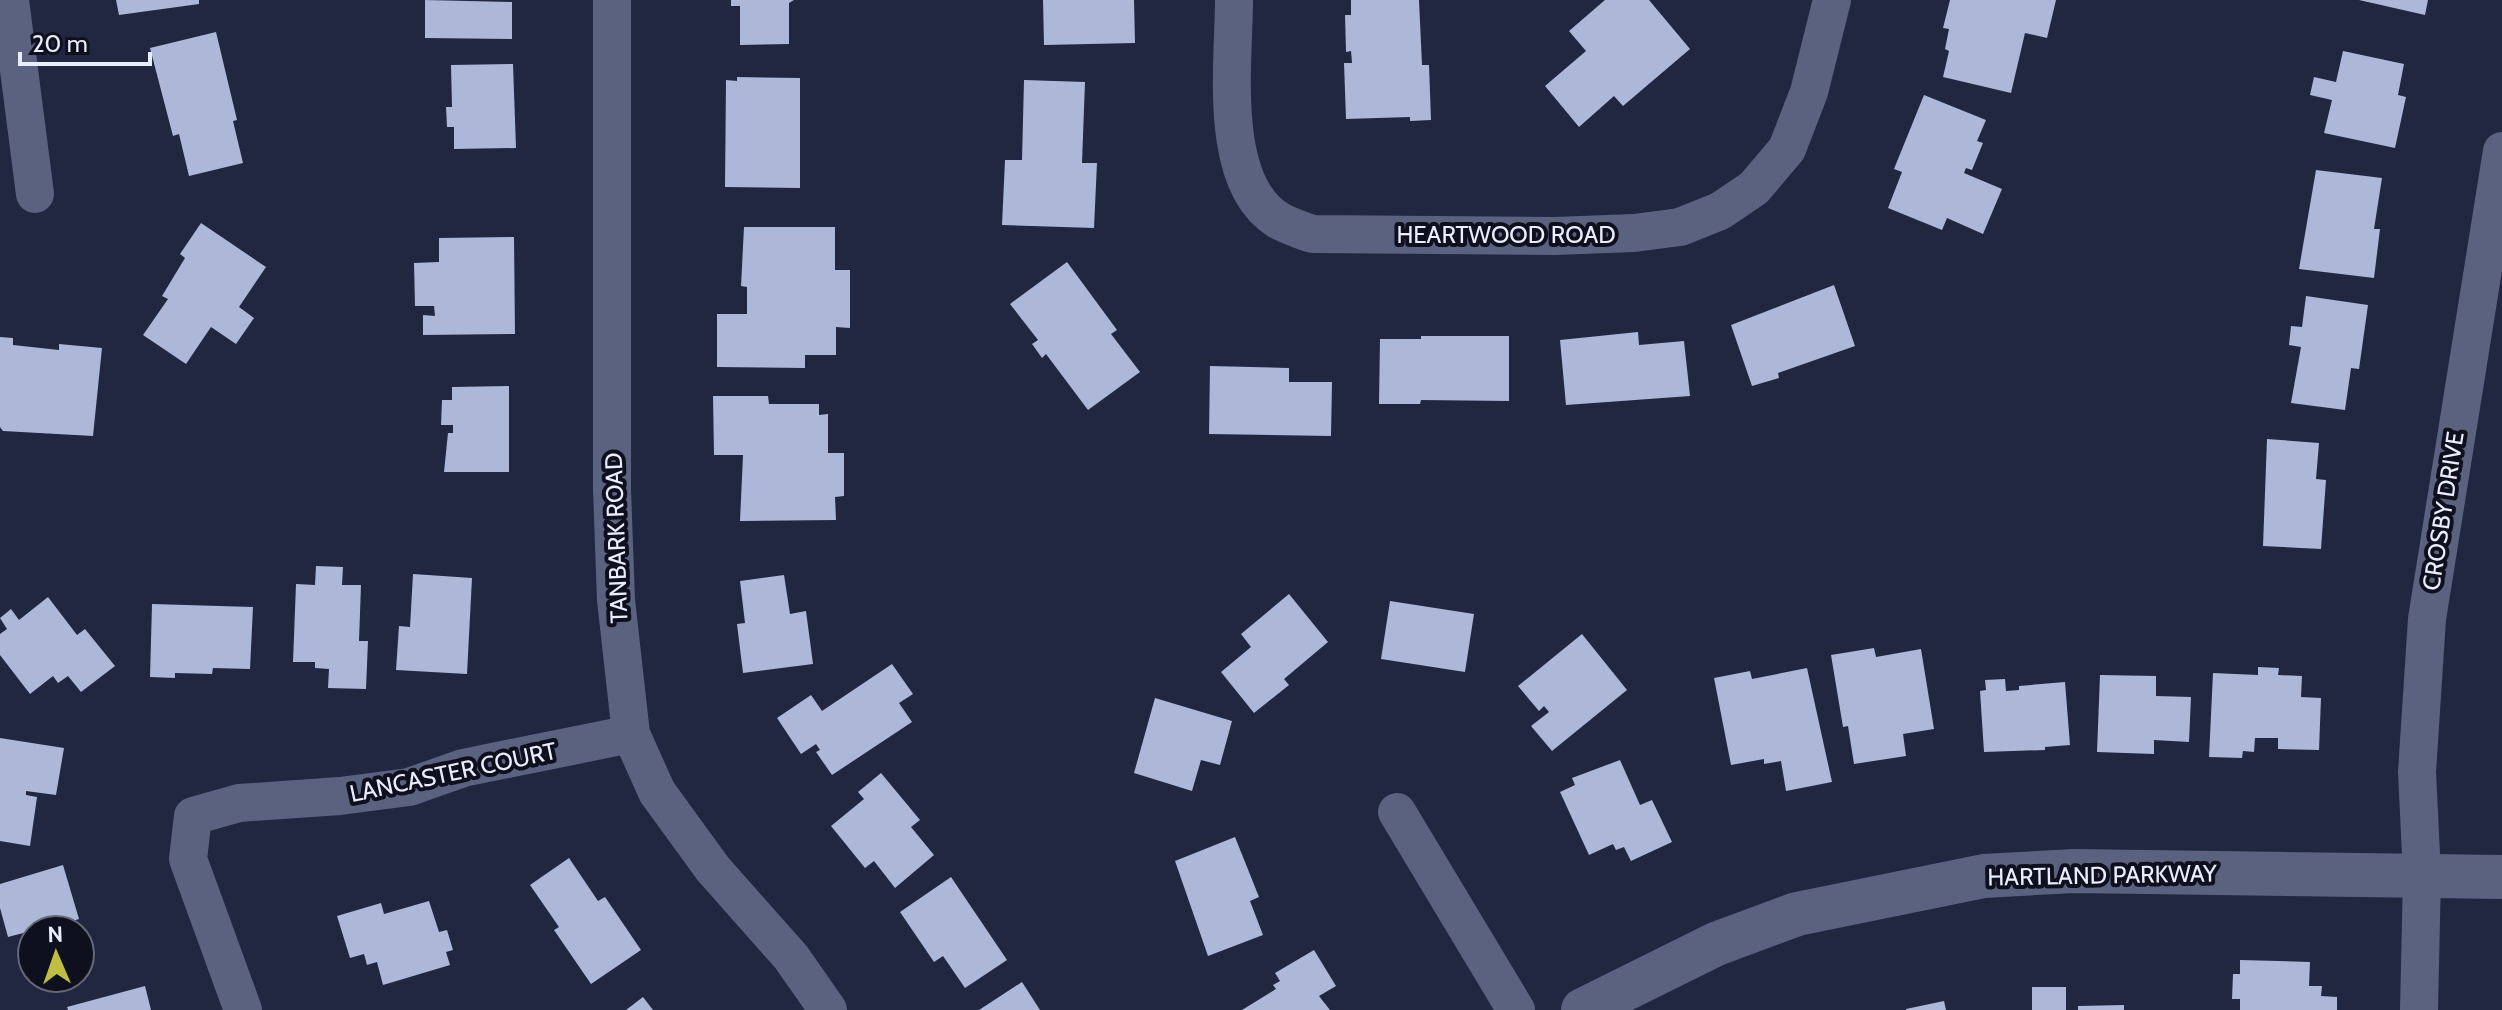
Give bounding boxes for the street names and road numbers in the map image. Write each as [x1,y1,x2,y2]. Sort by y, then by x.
street label: HEARTWOOD ROAD [1396,220,1616,249]
street label: CROSBY DRIVE [2416,430,2470,592]
street label: TANBARK ROAD [599,452,633,624]
street label: LANCASTER COURT [347,736,559,808]
street label: HARTLAND PARKWAY [1987,858,2217,892]

